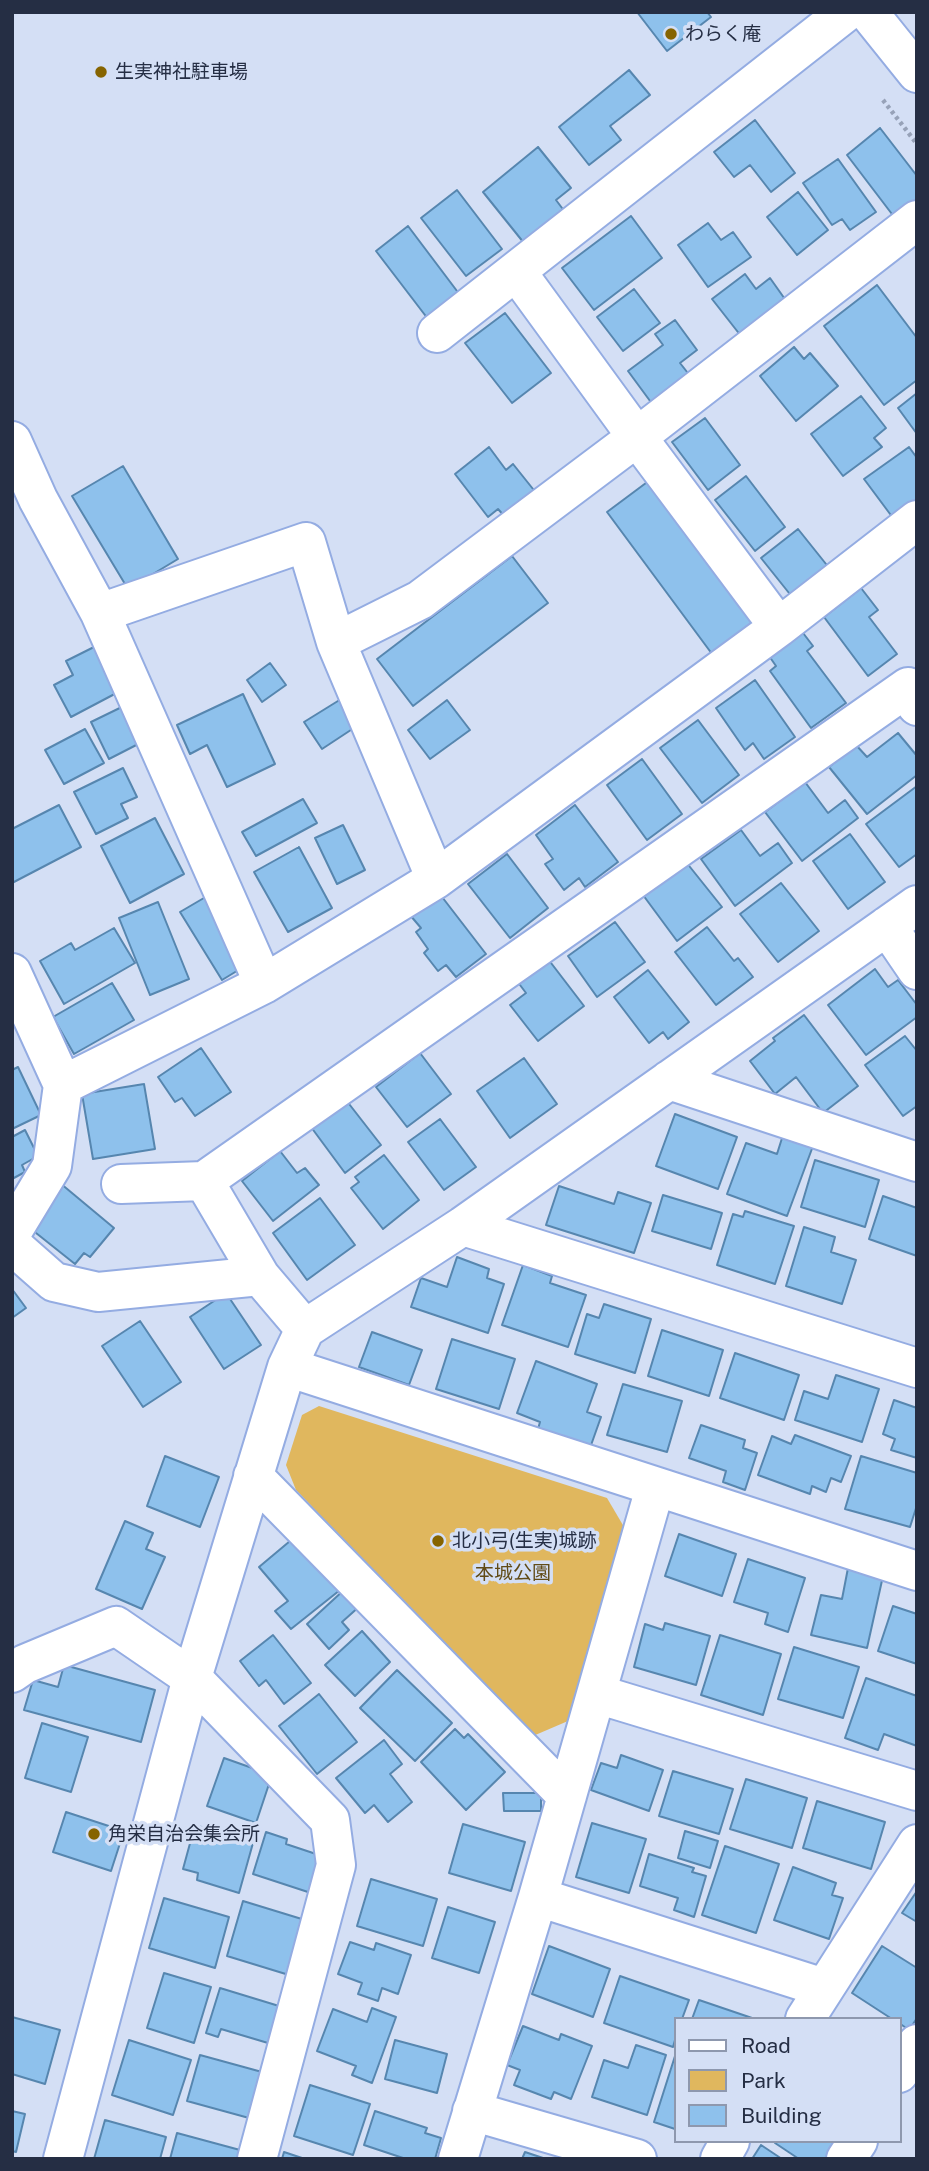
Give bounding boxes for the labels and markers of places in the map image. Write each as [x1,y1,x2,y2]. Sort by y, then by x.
place label: わらく庵 [685,23,761,45]
marker: わらく庵 [663,26,679,42]
place label: 生実神社駐車場 [115,61,248,83]
marker: 生実神社駐車場 [93,64,109,80]
place label: 北小弓(生実)城跡 [452,1530,597,1552]
marker: 北小弓(生実)城跡 [430,1533,446,1549]
place label: 角栄自治会集会所 [108,1823,260,1845]
marker: 角栄自治会集会所 [86,1826,102,1842]

